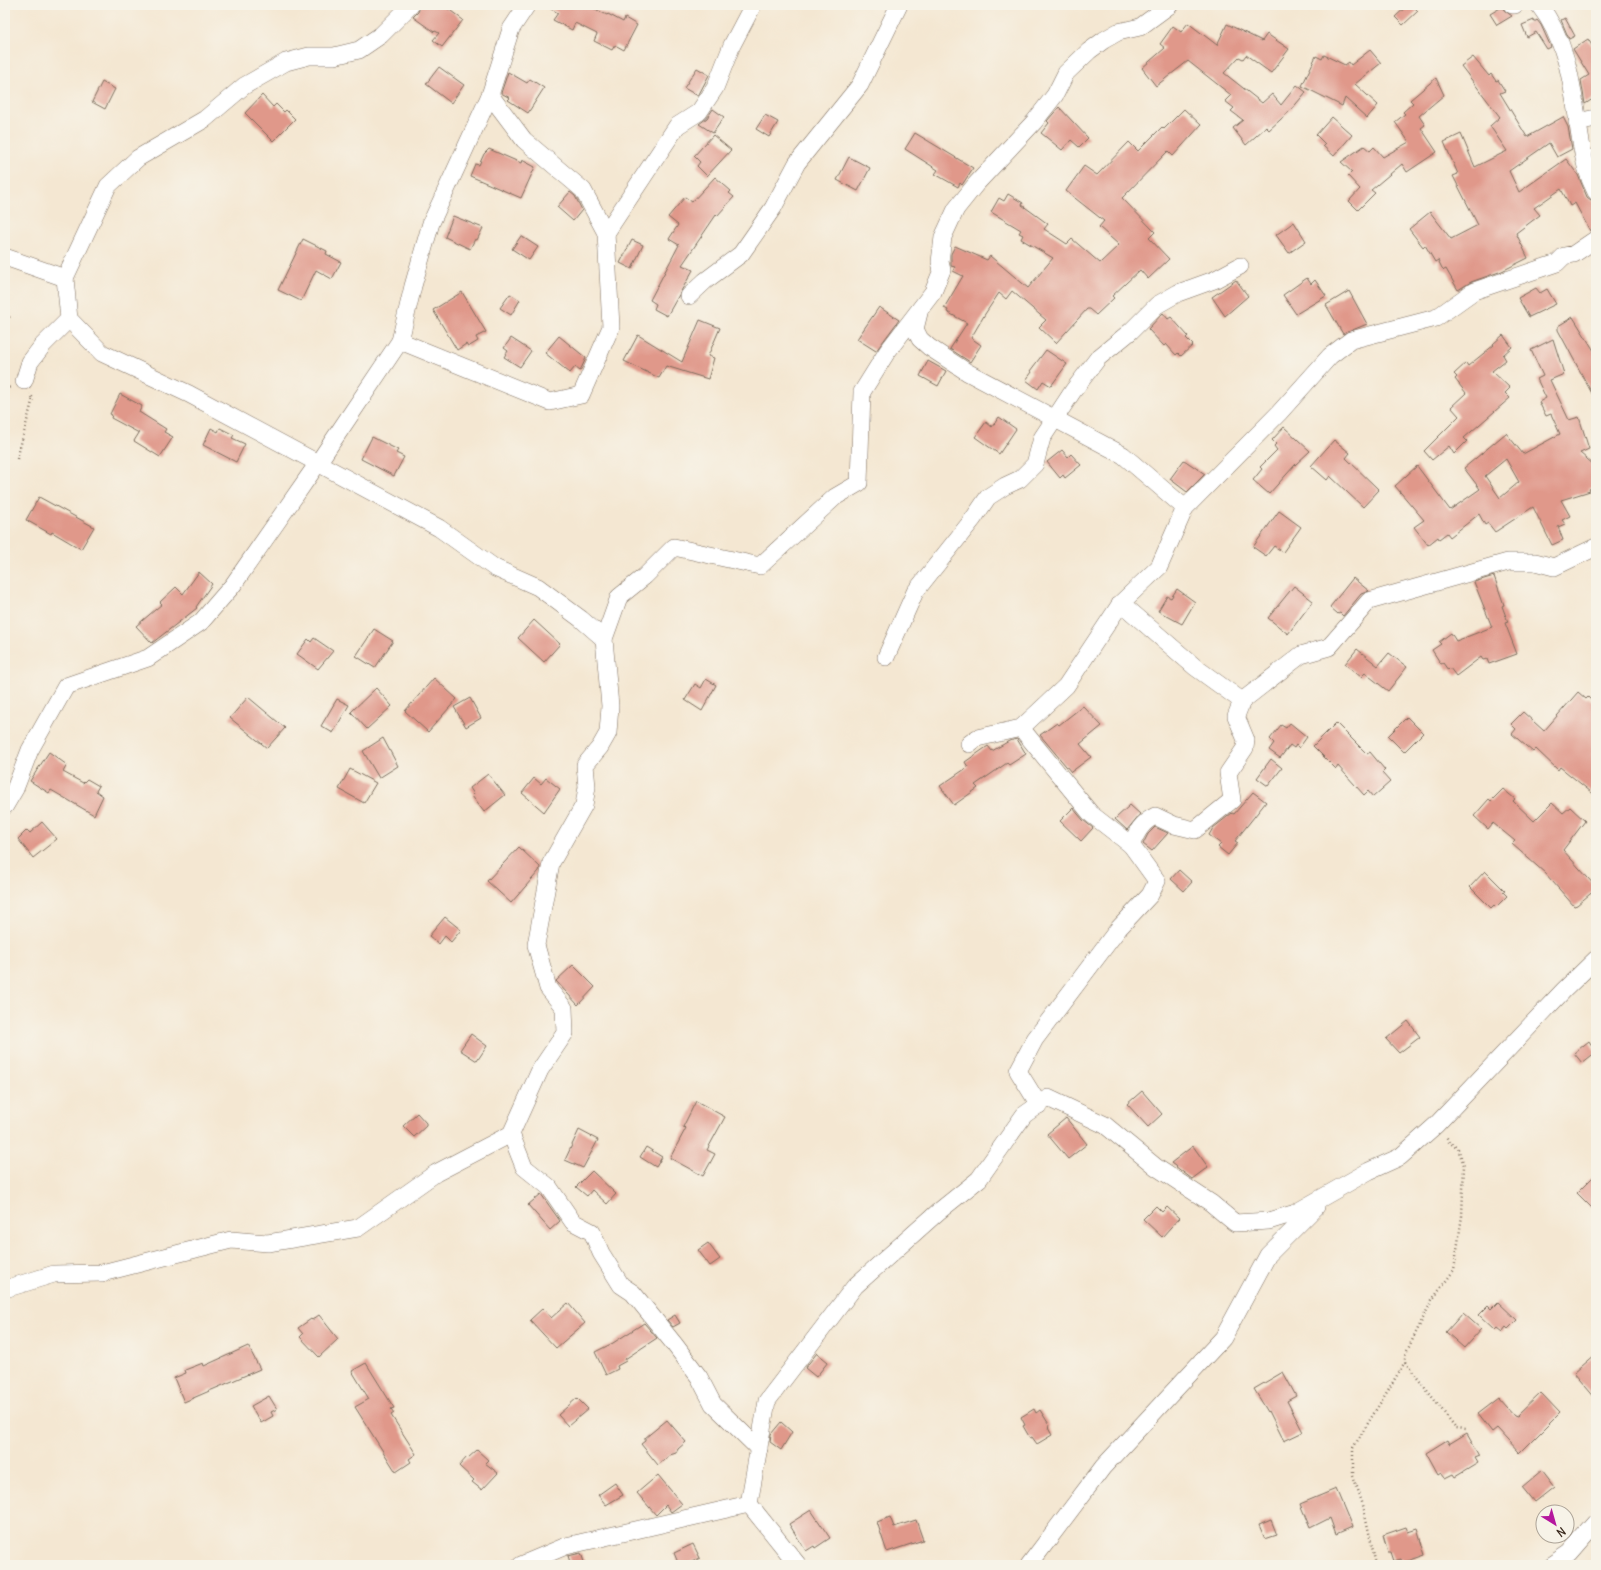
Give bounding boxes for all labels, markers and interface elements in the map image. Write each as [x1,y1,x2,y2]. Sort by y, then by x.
north arrow [1535,1504,1575,1544]
text: N [1554,1524,1568,1540]

